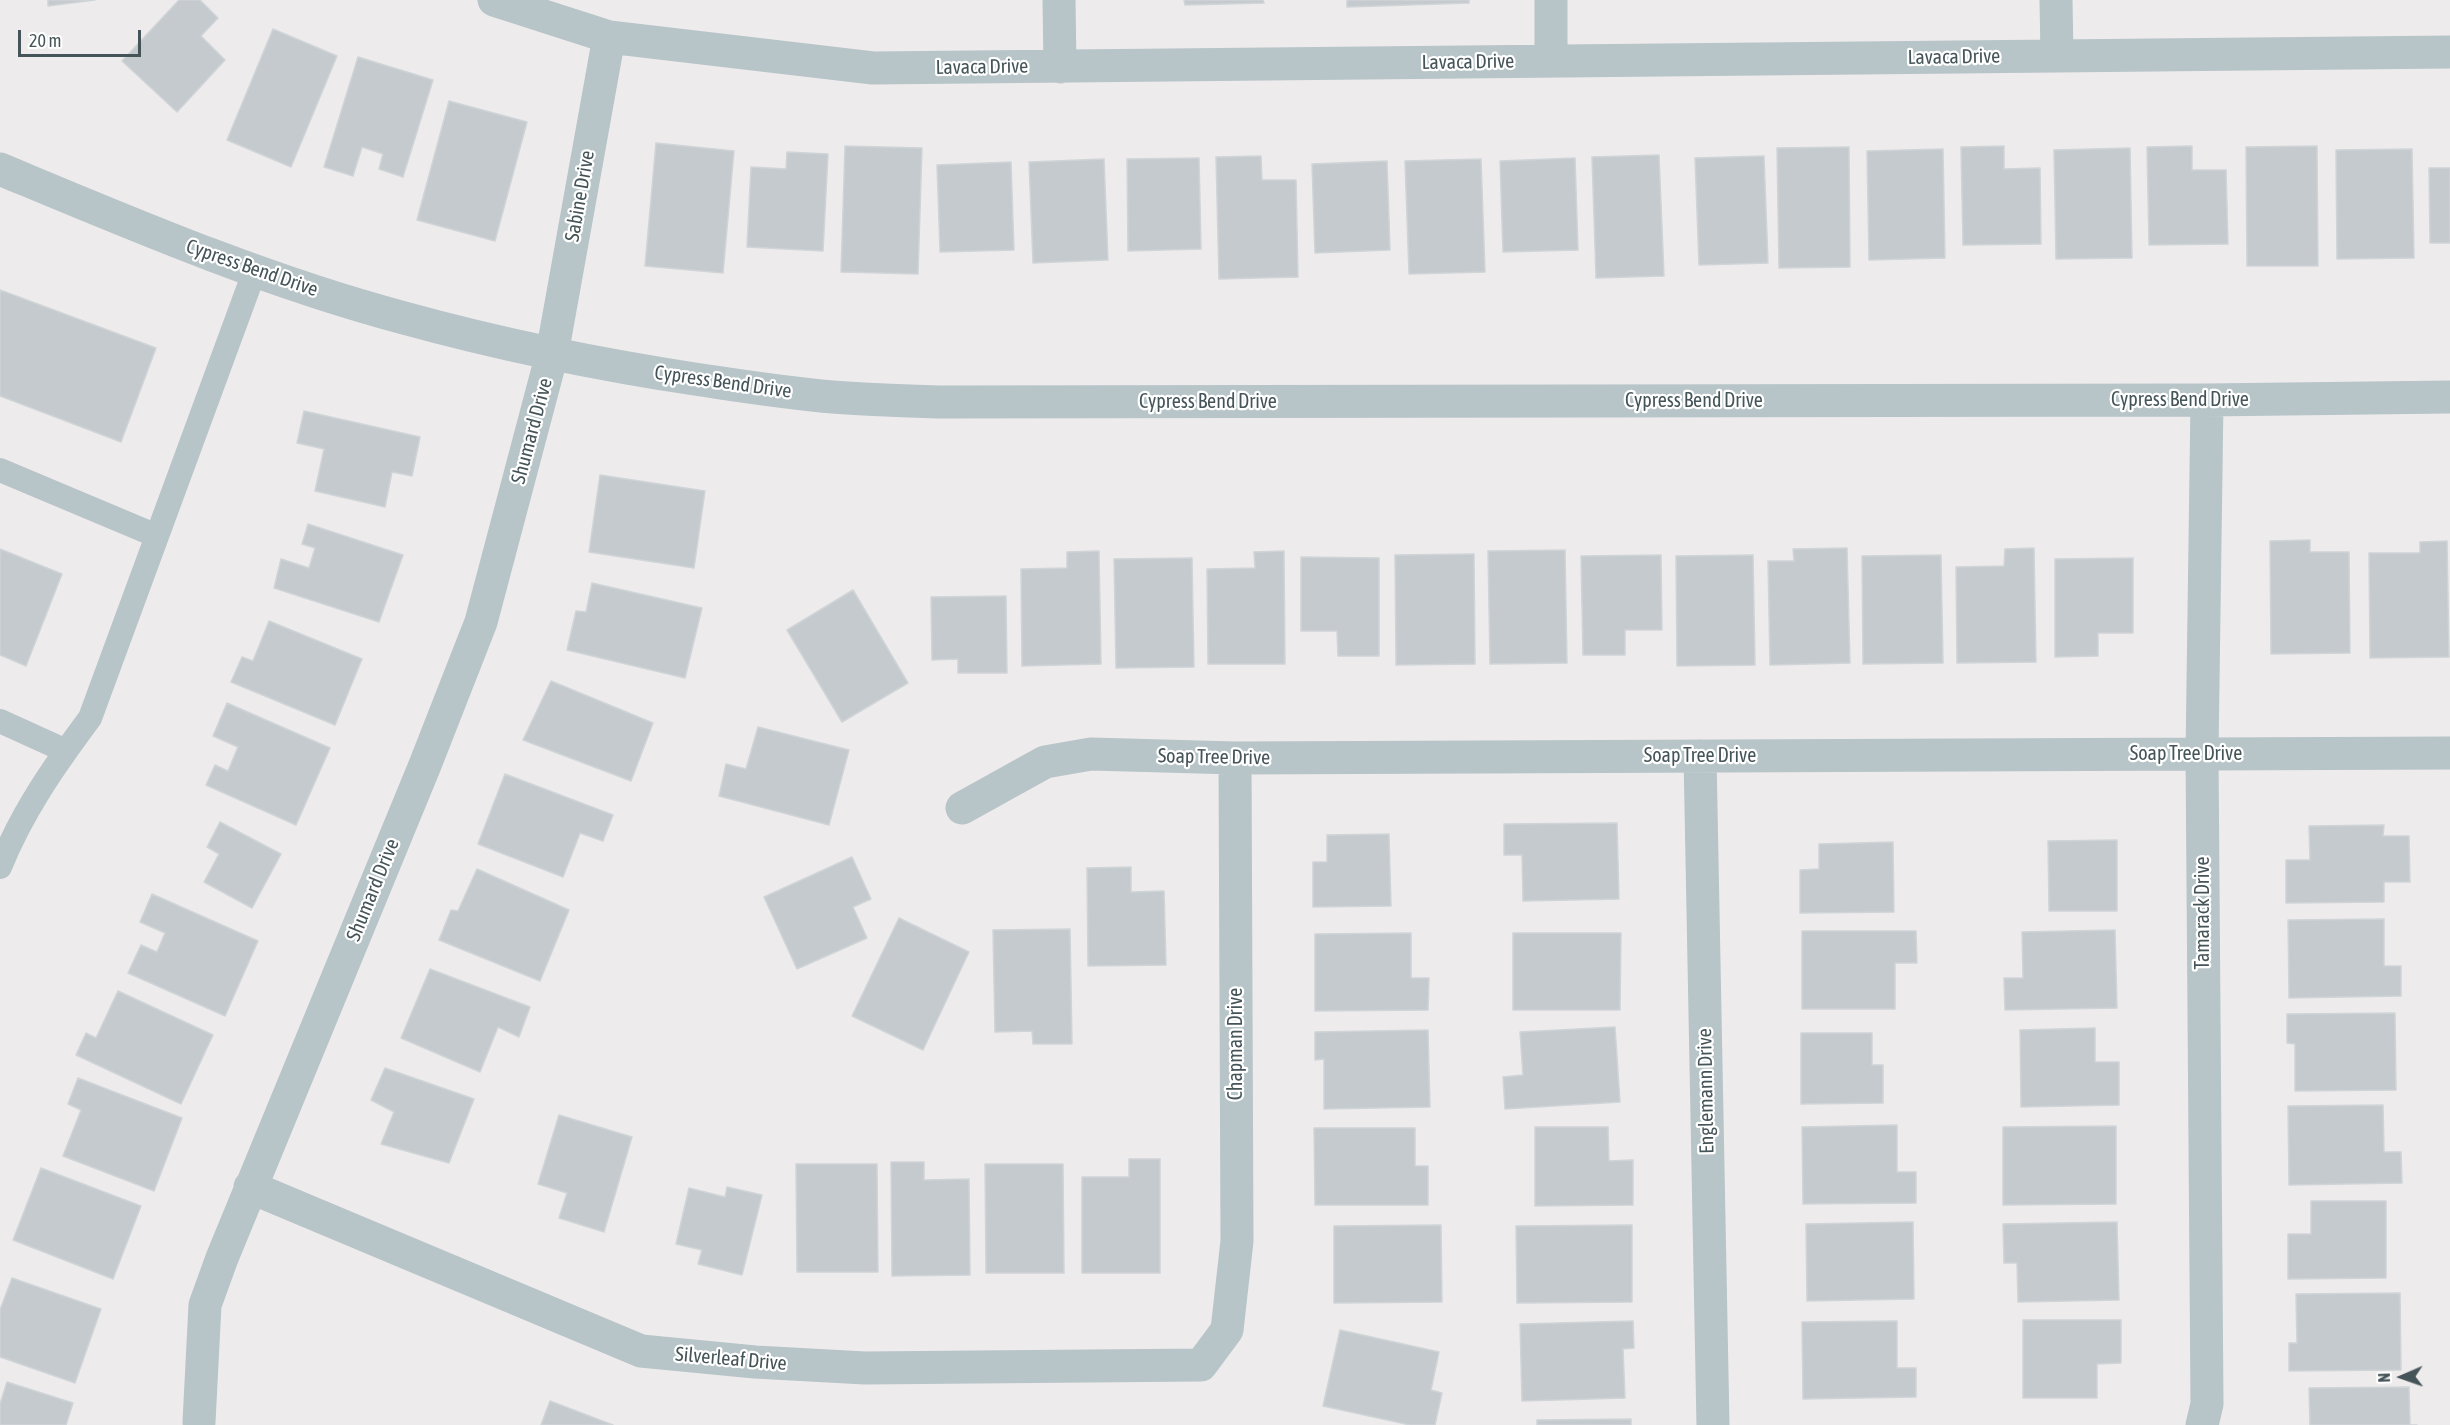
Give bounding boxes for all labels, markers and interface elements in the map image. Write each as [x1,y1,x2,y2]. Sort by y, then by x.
scale bar [21,18,144,56]
text: 20 m [29,30,61,51]
street label: Lavaca Drive [1907,44,2001,70]
street label: Lavaca Drive [1421,49,1515,75]
street label: Lavaca Drive [935,54,1029,80]
street label: Sabine Drive [560,149,600,243]
street label: Cypress Bend Drive [183,234,321,302]
street label: Cypress Bend Drive [653,361,793,403]
street label: Shumard Drive [506,376,558,486]
street label: Cypress Bend Drive [2111,388,2249,412]
street label: Cypress Bend Drive [1625,389,1763,413]
street label: Cypress Bend Drive [1139,390,1277,414]
street label: Soap Tree Drive [2130,742,2242,766]
street label: Soap Tree Drive [1158,744,1270,770]
street label: Soap Tree Drive [1644,744,1756,768]
street label: Shumard Drive [342,835,404,945]
street label: Tamarack Drive [2191,857,2215,969]
street label: Chapman Drive [1224,988,1248,1100]
street label: Englemann Drive [1693,1028,1719,1154]
street label: Silverleaf Drive [674,1342,788,1376]
north arrow [2372,1347,2432,1407]
text: N [2375,1373,2393,1383]

